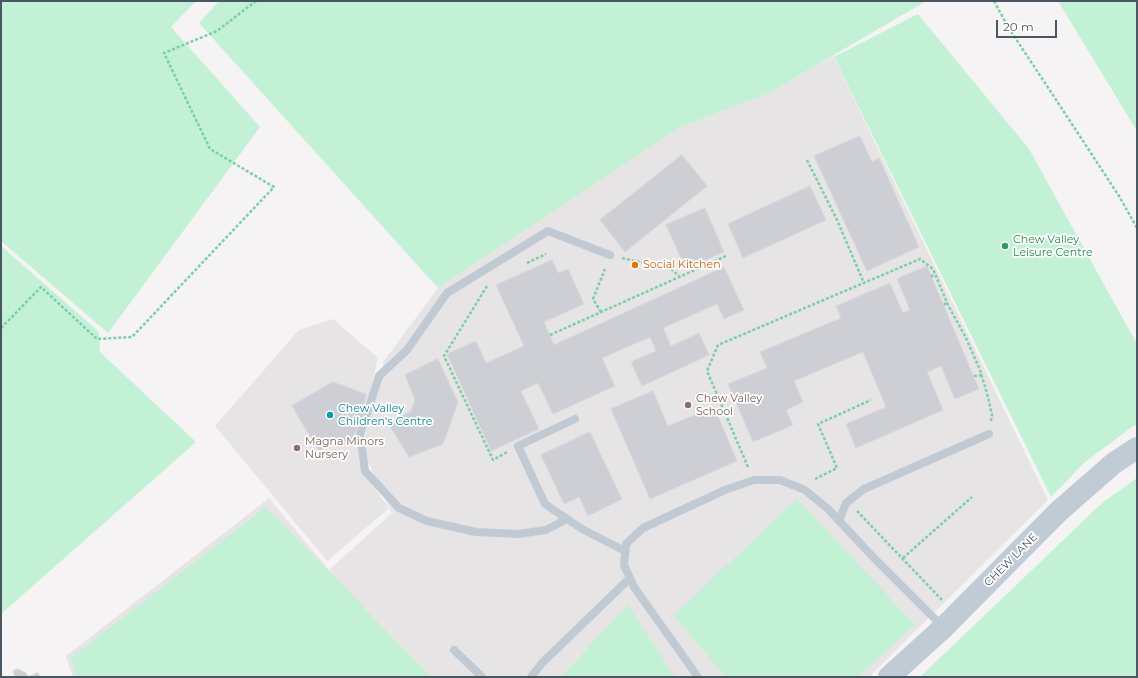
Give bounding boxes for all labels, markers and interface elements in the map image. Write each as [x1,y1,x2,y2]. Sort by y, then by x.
scale bar [998,12,1059,38]
text: 20 m [1003,19,1034,34]
place label: Chew Valley Leisure Centre [1013,233,1093,259]
marker: Chew Valley Leisure Centre [1000,241,1010,251]
place label: Social Kitchen [643,258,721,272]
marker: Social Kitchen [630,260,640,270]
place label: Chew Valley School [696,392,762,418]
marker: Chew Valley School [683,400,693,410]
place label: Chew Valley Children's Centre [338,402,432,428]
marker: Chew Valley Children's Centre [325,410,335,420]
place label: Magna Minors Nursery [305,435,384,461]
marker: Magna Minors Nursery [292,443,302,453]
street label: CHEW LANE [982,531,1040,589]

